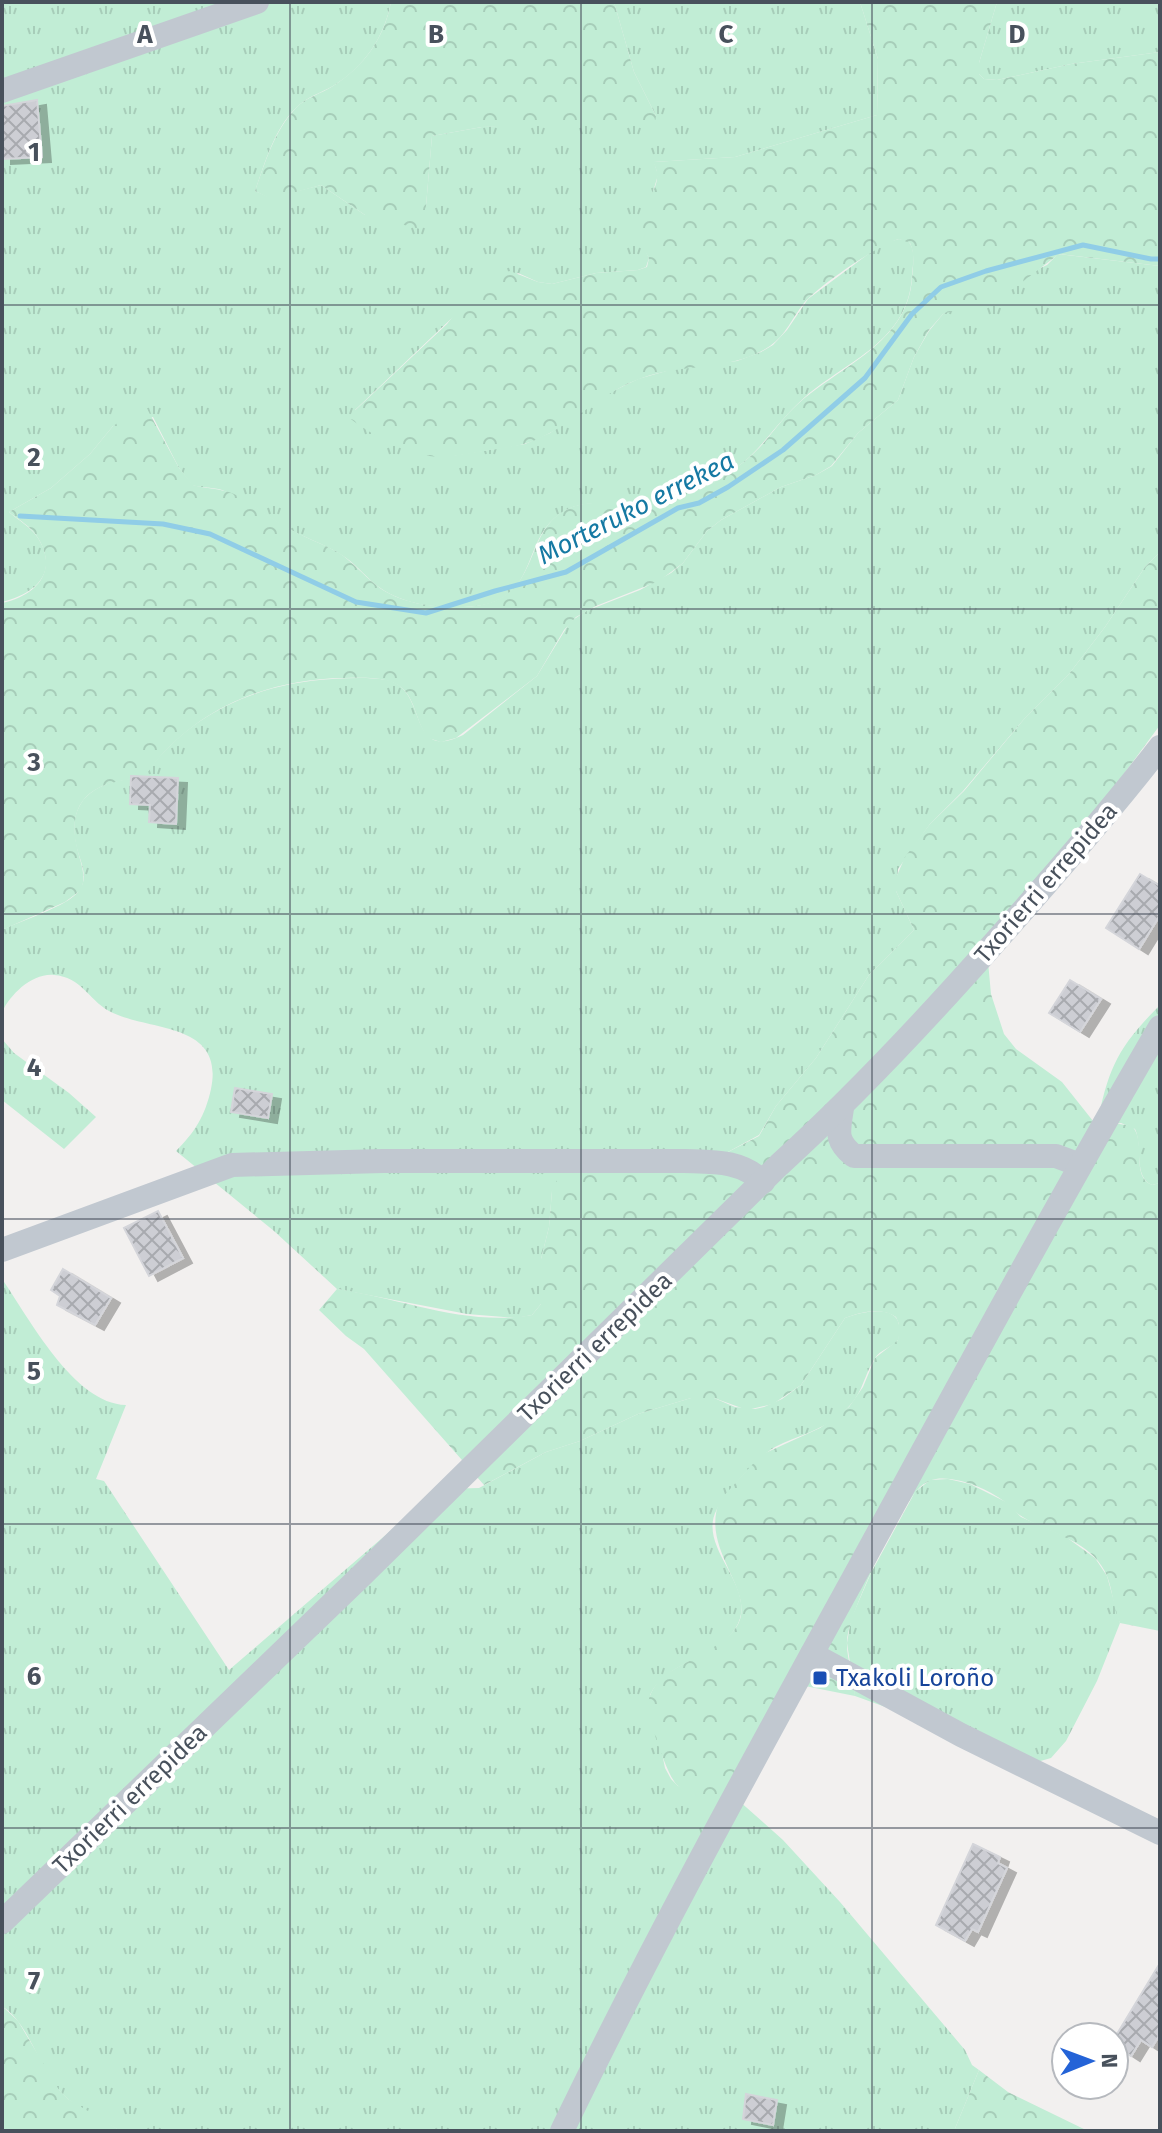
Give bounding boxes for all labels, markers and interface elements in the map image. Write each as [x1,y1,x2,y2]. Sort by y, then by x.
text: A [136,19,153,50]
text: B [428,19,444,50]
text: C [719,19,734,50]
text: D [1009,19,1026,50]
text: 1 [28,137,40,168]
text: 2 [27,442,41,473]
water label: Morteruko errekea [533,445,739,571]
text: 3 [26,747,41,778]
street label: Txorierri errepidea [969,797,1123,969]
text: 4 [27,1052,42,1083]
street label: Txorierri errepidea [512,1266,678,1428]
text: 5 [27,1356,41,1387]
text: 6 [27,1661,42,1692]
place label: Txakoli Loroño [836,1664,994,1692]
marker: Txakoli Loroño [811,1669,829,1687]
street label: Txorierri errepidea [47,1718,213,1880]
text: 7 [28,1966,40,1997]
north arrow [1050,2021,1130,2101]
text: N [1096,2053,1123,2068]

